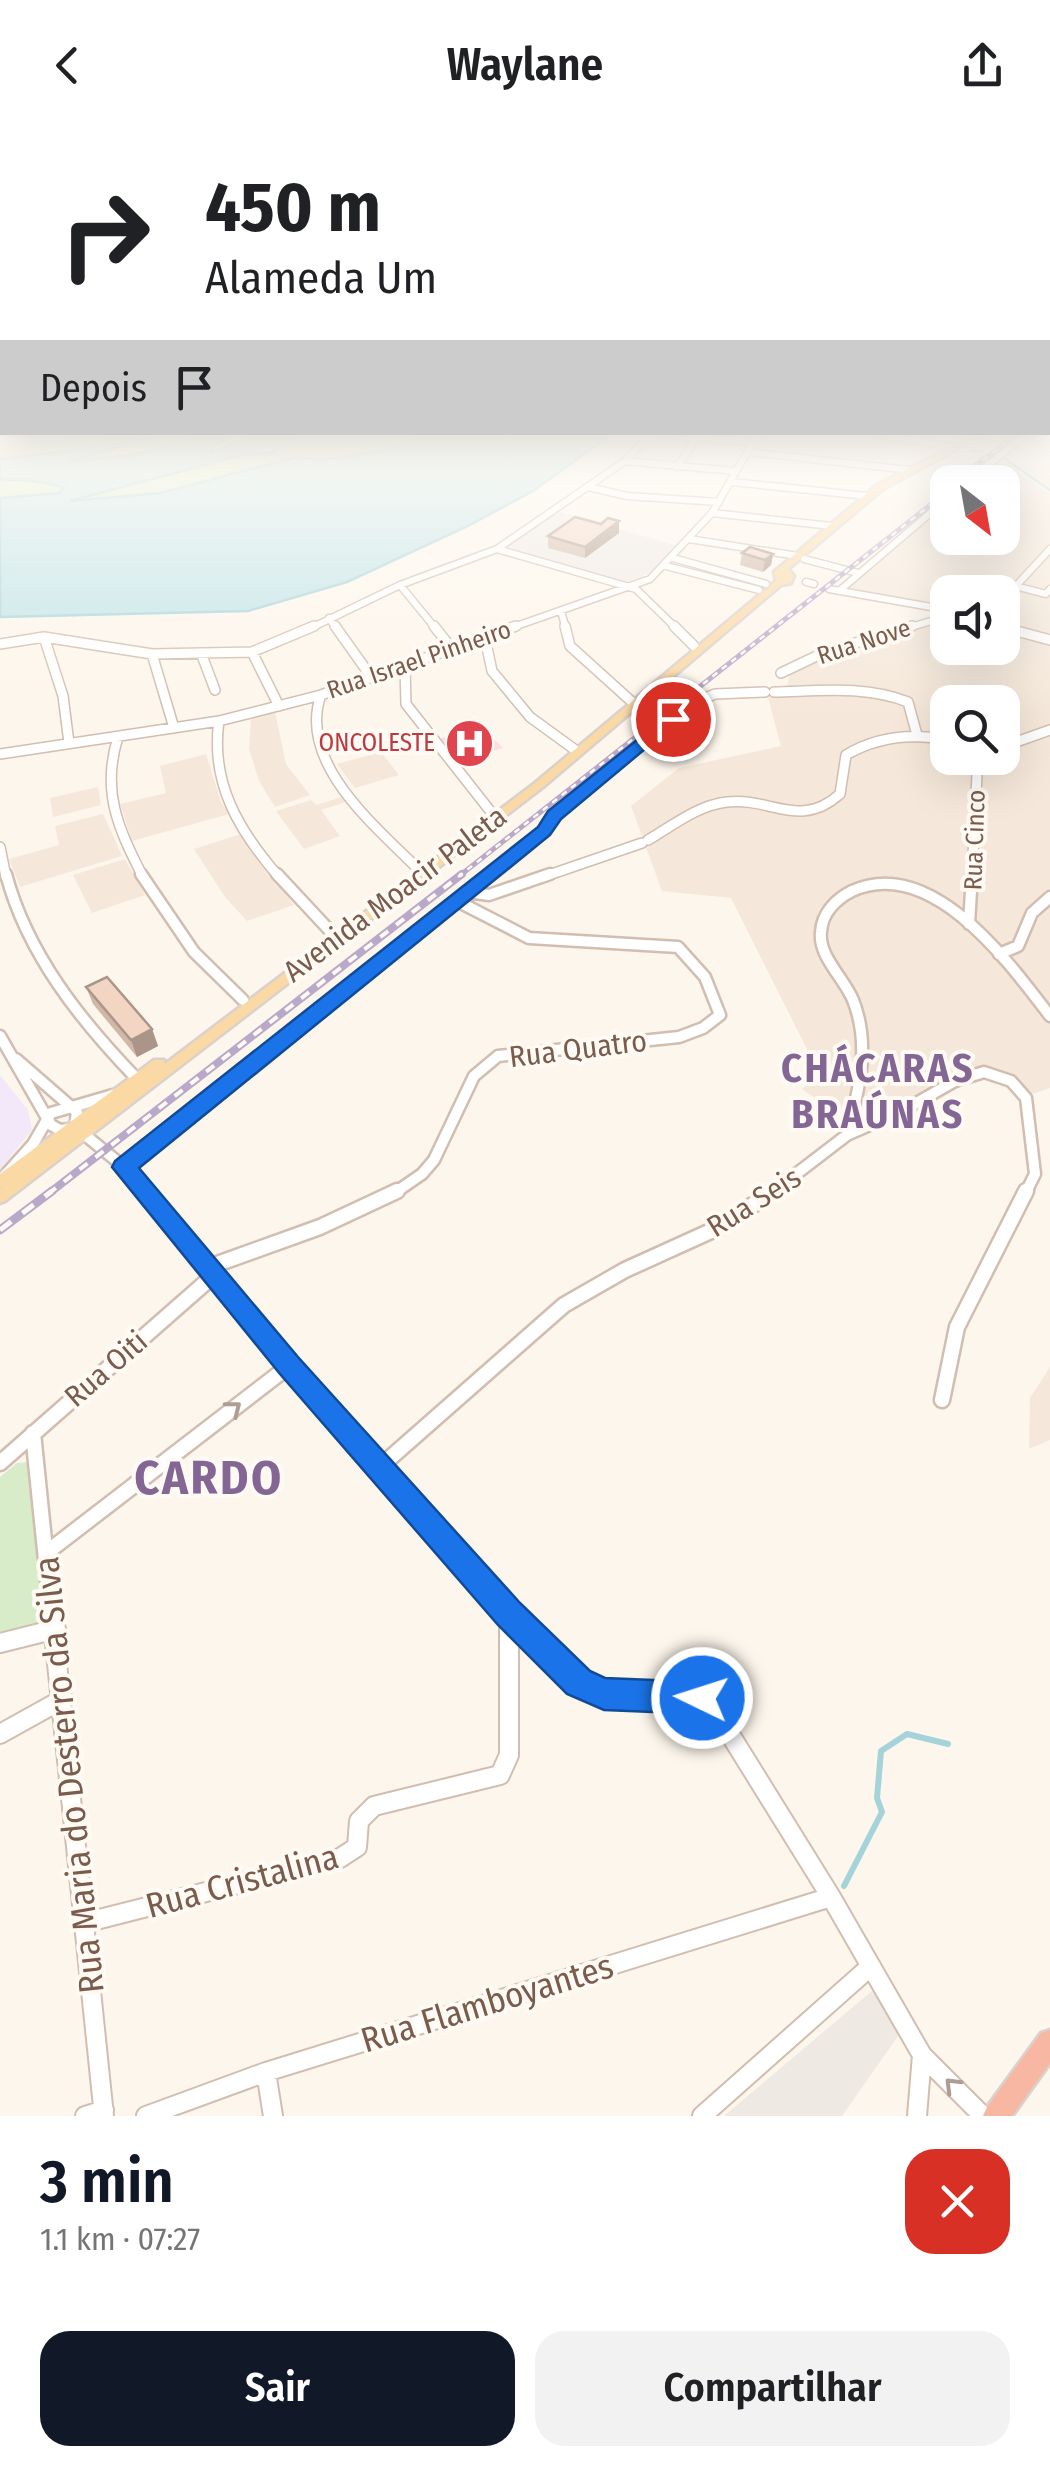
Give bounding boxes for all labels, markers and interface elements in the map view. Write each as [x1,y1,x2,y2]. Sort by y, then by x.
icon: back [40,38,95,93]
text: Waylane [447,38,603,92]
icon: share [955,38,1010,93]
text: 450 m [205,166,381,250]
icon: right [40,170,170,300]
text: Alameda Um [205,251,437,305]
icon: arrive [167,360,222,415]
text: Depois [40,365,147,411]
north arrow [930,465,1020,555]
map controls [930,465,1020,775]
button: sound [930,575,1020,665]
street label: Rua Nove [814,613,914,671]
street label: Rua Israel Pinheiro [323,614,515,706]
pin [631,677,716,762]
button: search [930,685,1020,775]
icon: arrive [646,692,701,747]
hospital icon: ONCOLESTE [444,717,496,769]
place label: ONCOLESTE [319,728,435,758]
street label: Rua Cinco [958,789,992,891]
street label: Avenida Moacir Paleta [276,798,514,990]
street label: Rua Quatro [507,1023,649,1075]
district label: CHÁCARAS BRAÚNAS [781,1043,975,1139]
street label: Rua Seis [700,1159,808,1245]
street label: Rua Oiti [57,1323,155,1415]
one-way arrow [223,1402,241,1420]
district label: CARDO [134,1449,284,1507]
street label: Rua Maria do Desterro da Silva [25,1555,113,1995]
position arrow [650,1646,754,1750]
street label: Rua Cristalina [141,1835,343,1927]
street label: Rua Flamboyantes [356,1945,618,2061]
one-way arrow [946,2079,964,2097]
text: 3 min [40,2146,174,2218]
button: close [905,2149,1010,2254]
text: 1.1 km · 07:27 [40,2220,200,2258]
button: Sair [40,2331,515,2446]
button: Compartilhar [535,2331,1010,2446]

